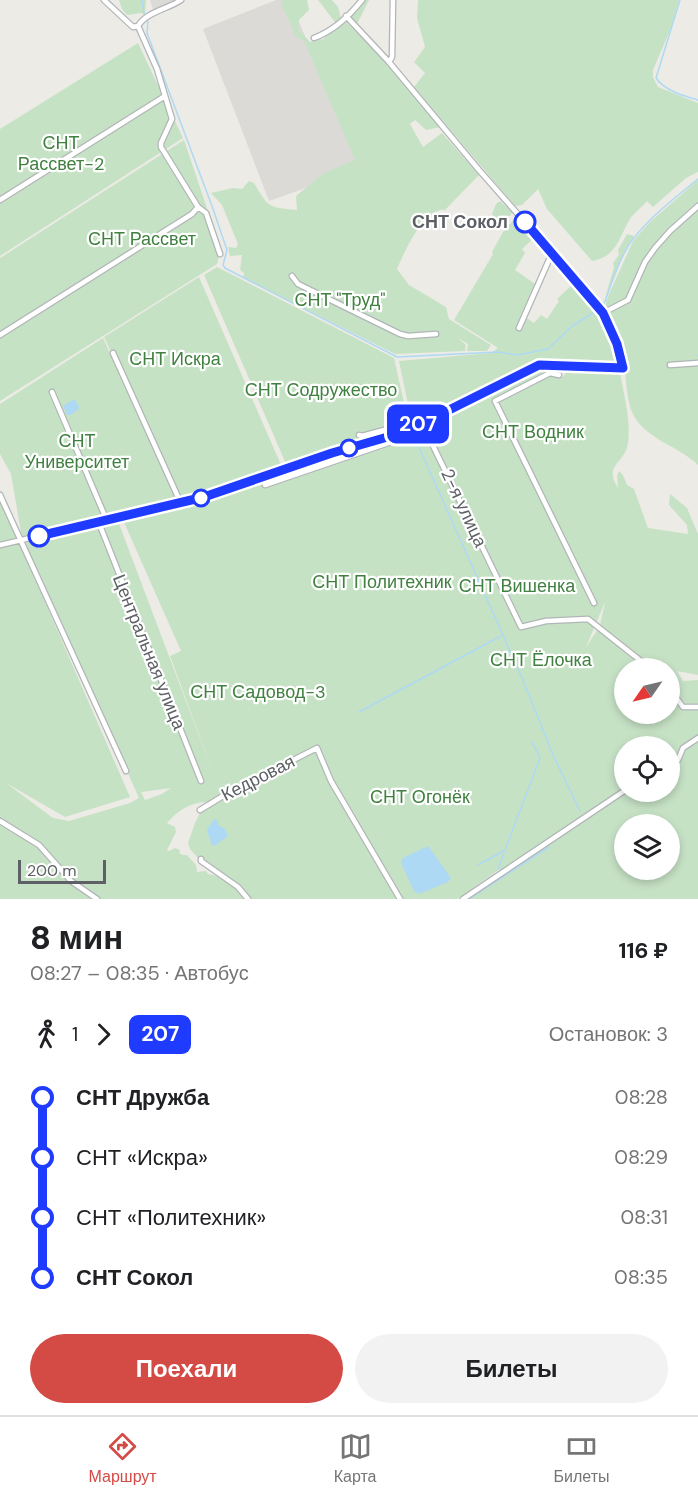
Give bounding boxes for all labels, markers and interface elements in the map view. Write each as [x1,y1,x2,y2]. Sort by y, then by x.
park label: СНТ Рассвет-2 [18,131,104,176]
place label: СНТ Сокол [412,210,508,234]
marker: СНТ Сокол [514,211,536,233]
park label: СНТ Рассвет [88,227,196,251]
park label: СНТ "Труд" [295,288,385,312]
park label: СНТ Искра [129,347,222,371]
park label: СНТ Содружество [245,378,397,402]
line badge: 207 [384,404,452,444]
text: 207 [399,410,437,438]
park label: СНТ Водник [482,420,584,444]
park label: СНТ Университет [25,429,129,474]
unlabelled marker [340,439,358,457]
street label: 2-я улица [435,465,493,552]
unlabelled marker [192,489,210,507]
unlabelled marker [28,525,50,547]
park label: СНТ Политехник [312,570,452,594]
street label: Центральная улица [107,571,191,734]
park label: СНТ Вишенка [459,574,576,598]
park label: СНТ Ёлочка [490,648,593,672]
north arrow [614,658,680,724]
map controls [614,658,680,880]
park label: СНТ Садовод-3 [190,680,326,704]
button: locate [614,736,680,802]
street label: Кедровая [217,749,299,807]
park label: СНТ Огонёк [370,785,470,809]
button: layers [614,814,680,880]
scale bar [18,857,106,884]
text: 200 m [27,860,76,881]
text: 8 мин [30,916,123,959]
text: 116 ₽ [618,936,668,965]
text: 08:27 – 08:35 · Автобус [30,960,249,986]
icon: walk [30,1018,63,1051]
icon: forward [87,1018,120,1051]
text: 207 [141,1020,179,1048]
text: 1 [72,1021,78,1047]
text: Остановок: 3 [549,1021,668,1047]
text: СНТ Дружба [76,1083,209,1112]
text: 08:28 [615,1084,668,1110]
text: СНТ «Искра» [76,1143,208,1172]
text: 08:29 [614,1144,668,1170]
text: СНТ «Политехник» [76,1203,266,1232]
text: 08:31 [620,1204,668,1230]
text: СНТ Сокол [76,1263,193,1292]
text: 08:35 [614,1264,668,1290]
button: Поехали [30,1334,343,1403]
button: Билеты [355,1334,668,1403]
tab: Маршрут [89,1430,157,1487]
tab: Карта [334,1430,377,1487]
tab: Билеты [554,1430,609,1487]

